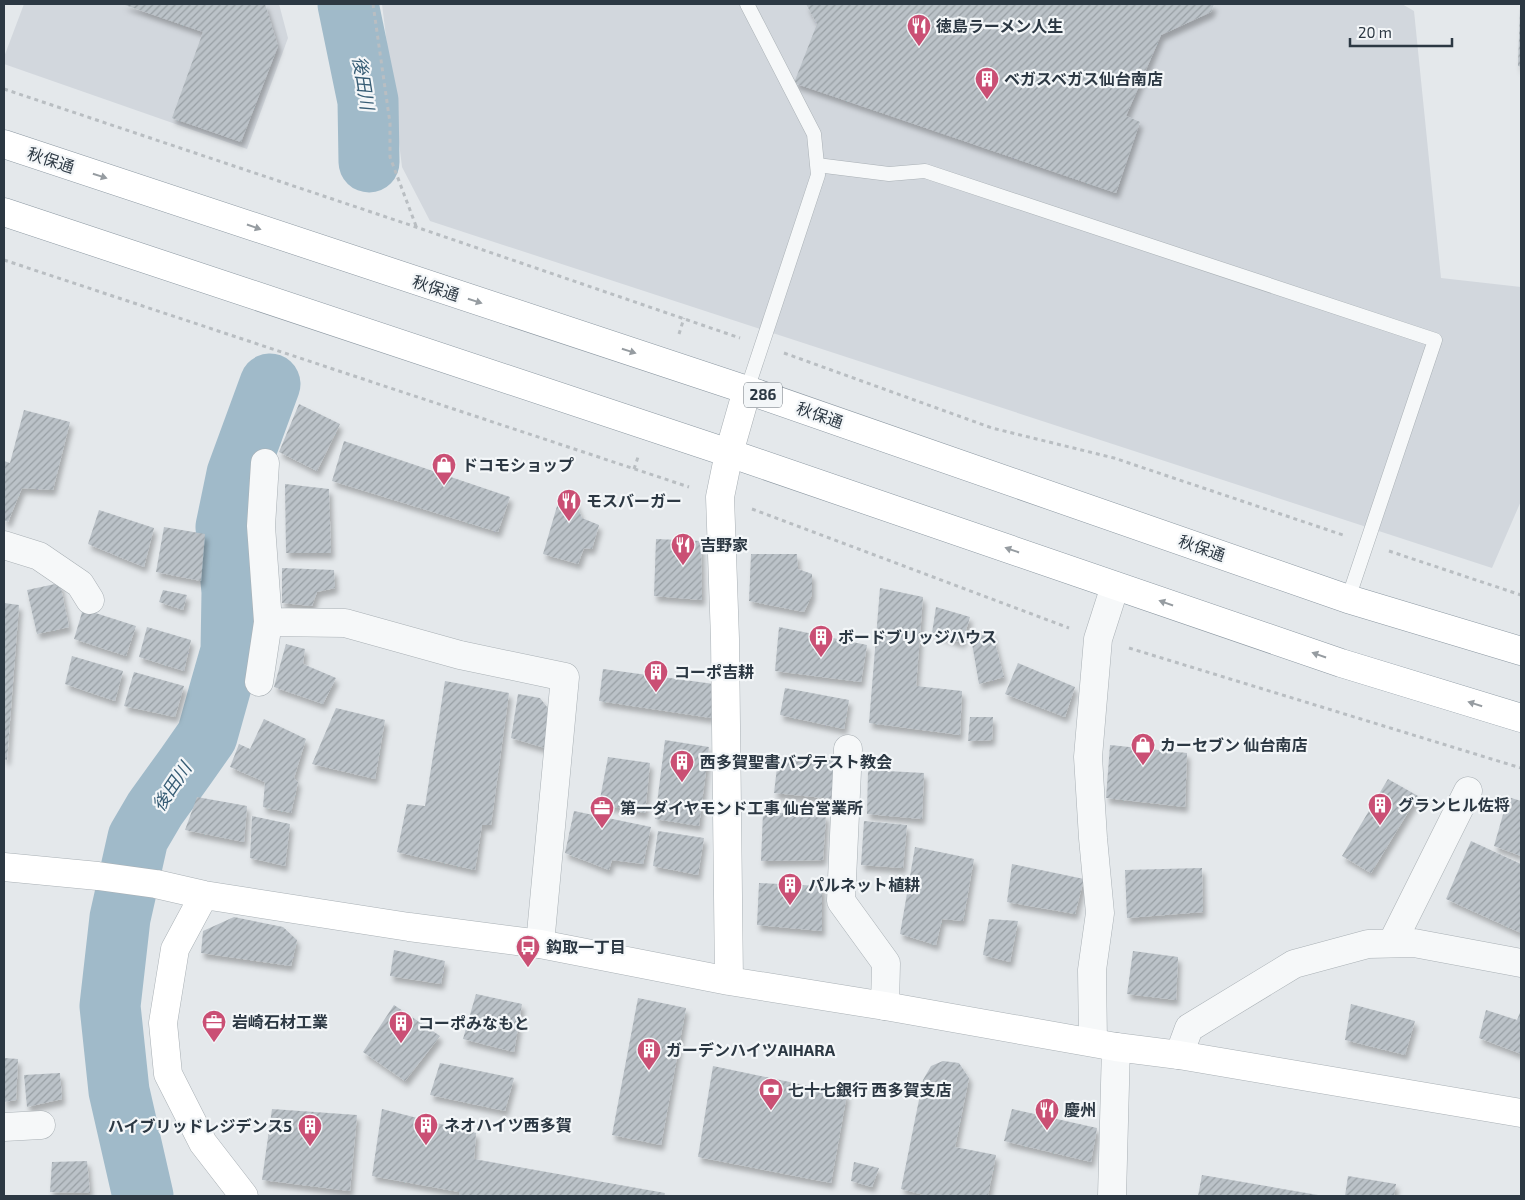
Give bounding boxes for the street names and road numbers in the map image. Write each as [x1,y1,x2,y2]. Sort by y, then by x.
street label: 秋保通 [25,143,77,176]
street label: 秋保通 [410,271,462,304]
road number: 286 [744,382,782,408]
street label: 秋保通 [794,398,846,431]
street label: 秋保通 [1176,531,1228,564]

